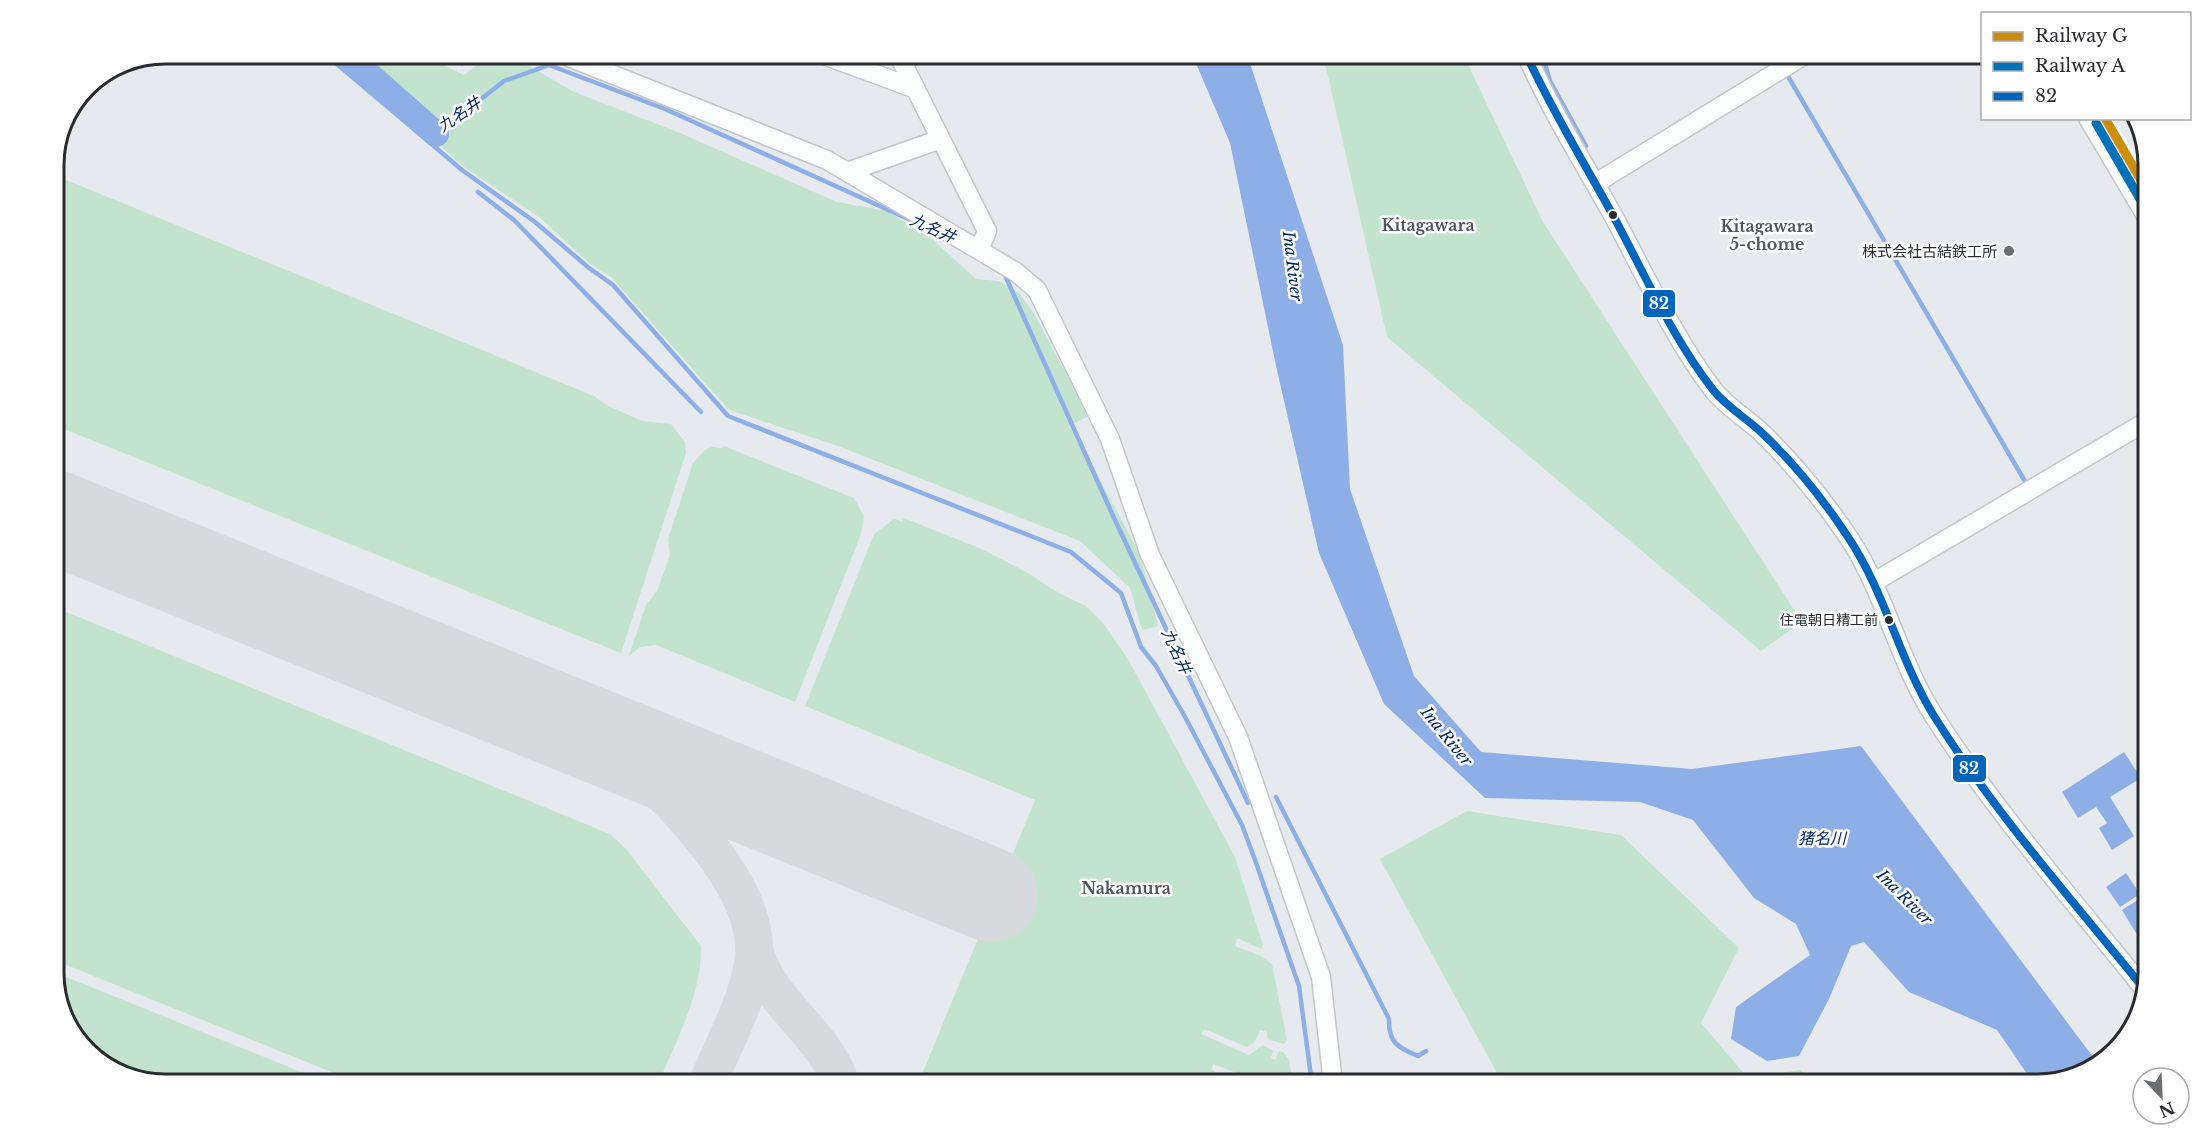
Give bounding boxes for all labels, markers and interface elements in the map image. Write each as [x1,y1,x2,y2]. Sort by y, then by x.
legend [1981,12,2191,120]
text: Railway G [2035,25,2128,47]
text: Railway A [2035,55,2126,77]
text: 82 [2035,85,2057,107]
water label: 九名井 [434,91,486,136]
water label: 九名井 [907,209,961,248]
unlabelled marker [1607,209,1619,221]
district label: Kitagawara [1381,215,1475,235]
district label: Kitagawara 5-chome [1720,216,1814,254]
water label: Ina River [1279,229,1307,303]
place label: 株式会社古結鉄工所 [1862,242,1997,261]
marker: 株式会社古結鉄工所 [2002,244,2016,258]
line badge: 82 [1642,289,1676,318]
text: 82 [1649,293,1669,313]
place label: 住電朝日精工前 [1780,611,1878,629]
marker: 住電朝日精工前 [1883,614,1895,626]
water label: 九名井 [1158,625,1197,679]
water label: Ina River [1416,701,1477,770]
line badge: 82 [1952,754,1987,783]
text: 82 [1959,758,1979,778]
water label: 猪名川 [1798,828,1848,848]
water label: Ina River [1872,864,1938,930]
district label: Nakamura [1081,878,1171,898]
north arrow [2131,1066,2191,1126]
text: N [2156,1098,2178,1122]

